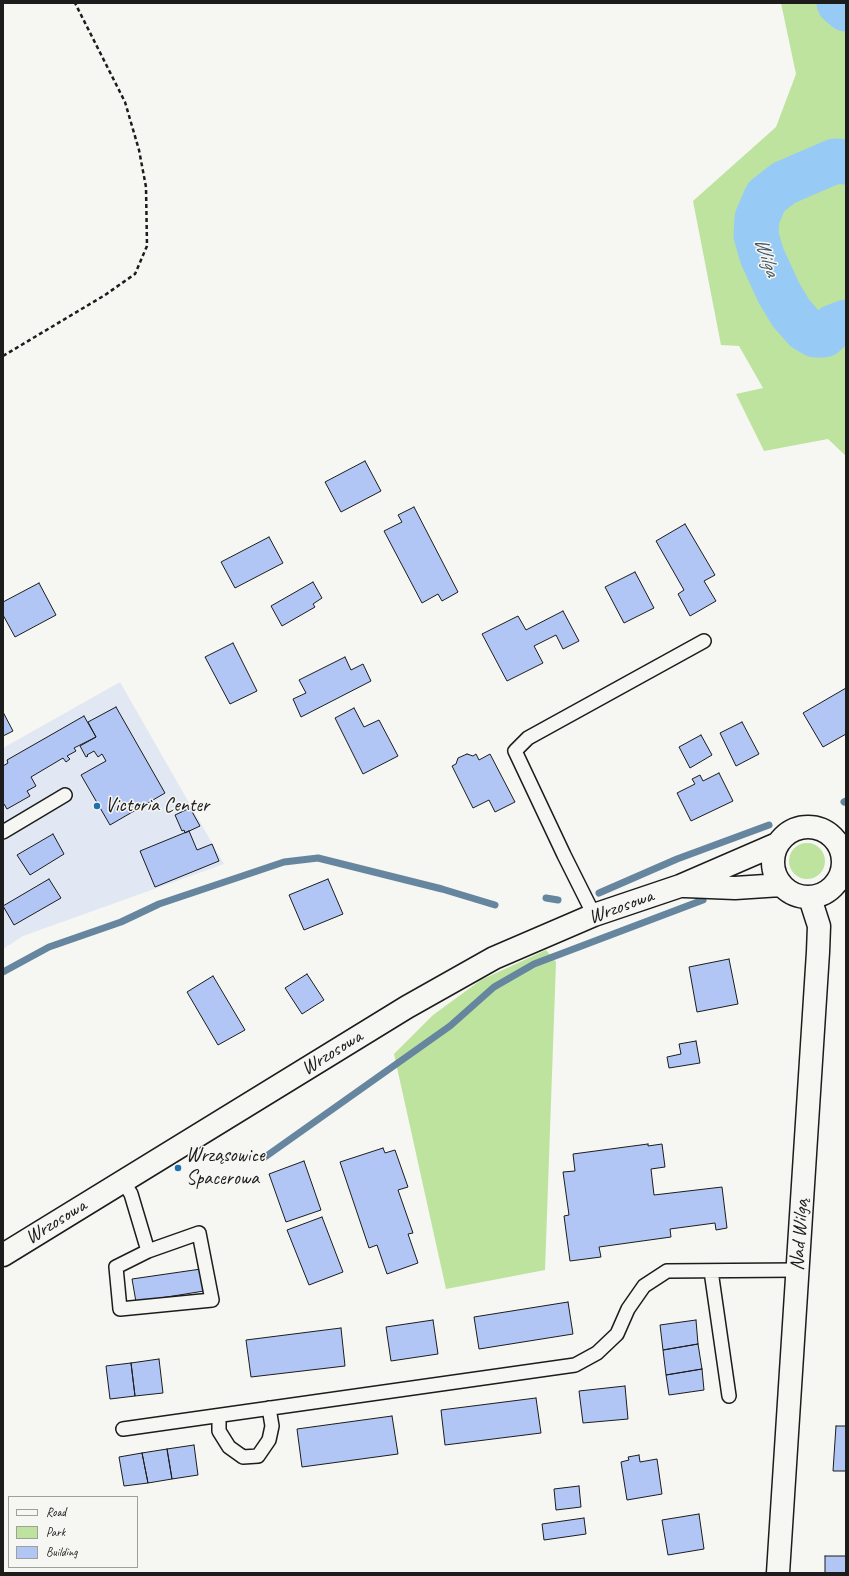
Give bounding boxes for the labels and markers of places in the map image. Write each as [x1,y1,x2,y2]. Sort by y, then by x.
place label: Victoria Center [105,794,209,818]
marker: Victoria Center [92,801,102,811]
place label: Wrząsowice Spacerowa [186,1144,265,1191]
marker: Wrząsowice Spacerowa [173,1163,183,1173]

